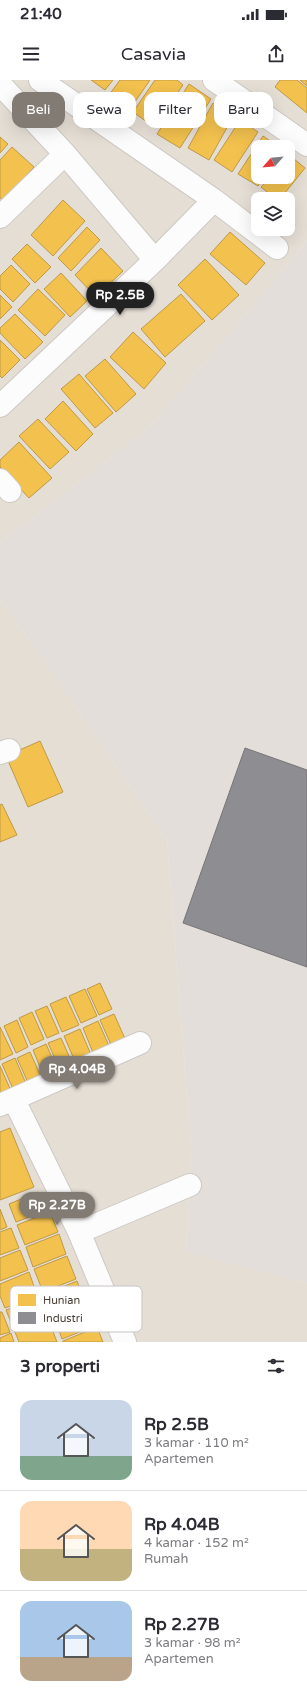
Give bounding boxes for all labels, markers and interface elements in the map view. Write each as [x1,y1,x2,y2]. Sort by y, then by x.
text: 21:40 [20,5,62,23]
icon: menu [20,43,42,65]
text: Casavia [121,43,186,65]
icon: share [265,43,287,65]
chip: Beli [12,92,65,128]
chip: Sewa [73,92,136,128]
chip: Filter [144,92,206,128]
chip: Baru [214,92,273,128]
north arrow [251,140,295,184]
map controls [251,140,295,236]
button: layers [251,192,295,236]
pin: Rp 2.5B [83,282,157,316]
text: Rp 2.5B [95,287,145,303]
pin: Rp 4.04B [36,1056,118,1090]
text: Rp 4.04B [48,1061,106,1077]
pin: Rp 2.27B [16,1192,98,1226]
text: Rp 2.27B [28,1197,86,1213]
legend [10,1286,142,1332]
text: Hunian [43,1294,80,1307]
text: Industri [43,1312,83,1325]
icon: filters [265,1355,287,1377]
text: 3 properti [20,1356,100,1377]
text: Rp 2.5B [144,1414,209,1435]
icon: home [52,1416,100,1464]
text: 3 kamar · 110 m² [144,1435,249,1451]
text: Apartemen [144,1451,214,1467]
text: Rp 4.04B [144,1514,219,1535]
icon: home [52,1517,100,1565]
text: 4 kamar · 152 m² [144,1535,249,1551]
text: Rumah [144,1551,188,1567]
text: Rp 2.27B [144,1614,219,1635]
icon: home [52,1617,100,1665]
text: 3 kamar · 98 m² [144,1635,241,1651]
text: Apartemen [144,1651,214,1667]

